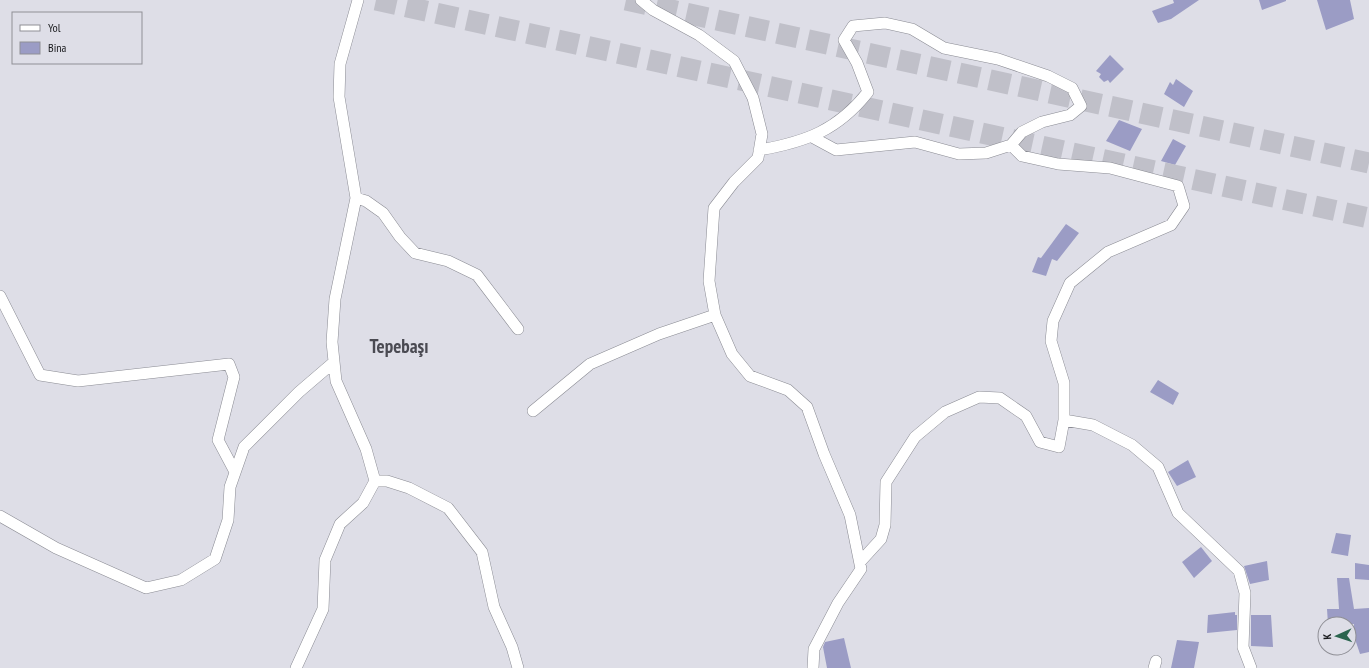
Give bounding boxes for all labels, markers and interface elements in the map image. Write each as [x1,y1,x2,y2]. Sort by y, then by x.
legend [12,12,142,64]
text: Yol [48,20,61,35]
text: Bina [48,40,67,55]
district label: Tepebaşı [370,334,428,358]
north arrow [1317,616,1357,656]
text: K [1320,633,1334,640]

